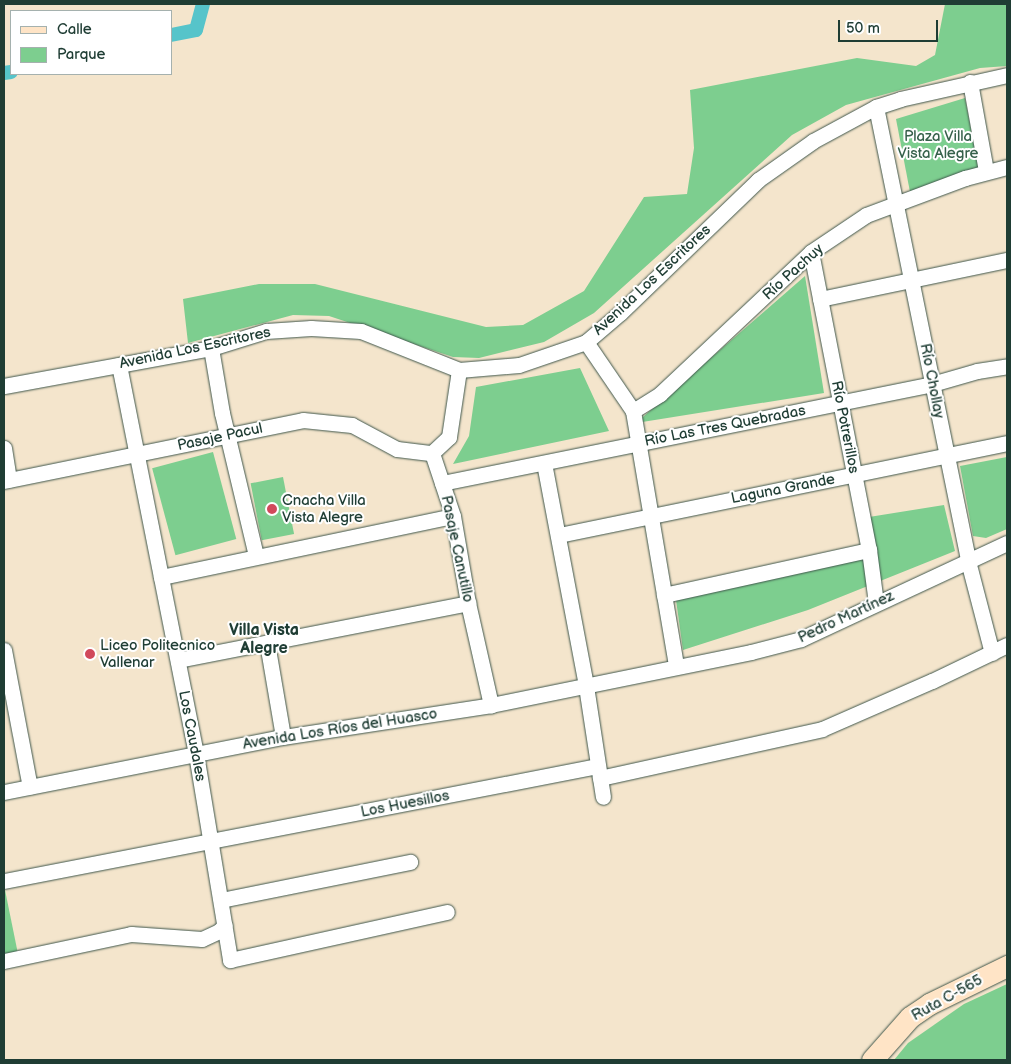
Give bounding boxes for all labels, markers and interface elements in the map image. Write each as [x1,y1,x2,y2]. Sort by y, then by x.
legend [10,10,172,75]
scale bar [841,10,941,42]
text: 50 m [846,19,880,38]
text: Calle [57,20,92,39]
text: Parque [57,45,105,64]
park label: Plaza Villa Vista Alegre [898,127,978,162]
street label: Avenida Los Escritores [589,221,715,339]
street label: Río Pachuy [759,240,827,304]
street label: Avenida Los Escritores [118,323,272,373]
street label: Río Chollay [916,342,948,420]
street label: Río Potrerillos [827,379,863,475]
street label: Río Las Tres Quebradas [643,402,807,450]
street label: Pasaje Pacul [176,419,264,455]
street label: Laguna Grande [730,470,836,508]
place label: Cnacha Villa Vista Alegre [282,491,366,526]
street label: Pasaje Canutillo [437,494,477,604]
marker: Cnacha Villa Vista Alegre [266,503,278,515]
street label: Pedro Martínez [795,587,897,647]
district label: Villa Vista Alegre [229,621,299,659]
place label: Liceo Politecnico Vallenar [100,636,215,671]
marker: Liceo Politecnico Vallenar [84,648,96,660]
street label: Los Caudales [174,689,210,783]
street label: Avenida Los Ríos del Huasco [241,705,439,753]
street label: Los Huesillos [359,787,451,821]
street label: Ruta C-565 [908,971,986,1025]

